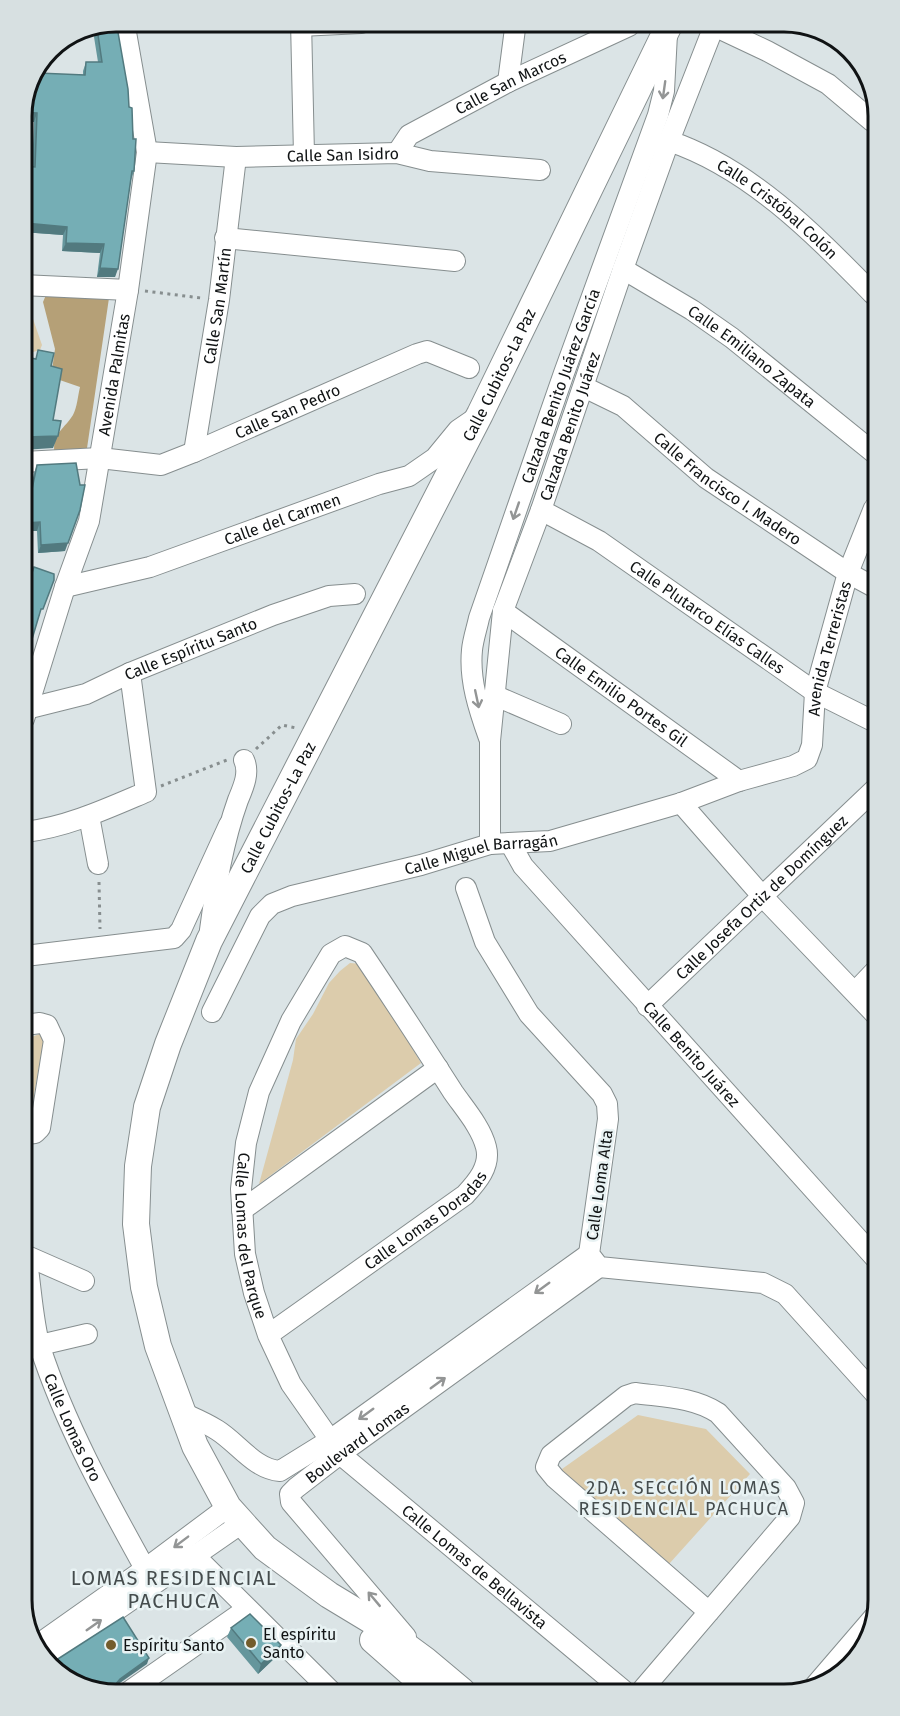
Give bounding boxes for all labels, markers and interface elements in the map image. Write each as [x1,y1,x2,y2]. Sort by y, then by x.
street label: Calle San Marcos [452,47,569,119]
one-way arrow [658,79,669,99]
street label: Calle San Isidro [287,144,399,166]
street label: Calle Cristóbal Colón [713,155,842,263]
street label: Calle San Martín [200,246,235,366]
street label: Calzada Benito Juárez García [516,286,604,486]
street label: Calle Emiliano Zapata [684,301,819,412]
street label: Calle Cubitos-La Paz [459,306,540,445]
street label: Avenida Palmitas [95,312,134,437]
street label: Calzada Benito Juárez [536,349,604,503]
street label: Calle San Pedro [232,380,343,443]
street label: Calle Francisco I. Madero [650,428,805,549]
street label: Calle del Carmen [222,490,343,549]
one-way arrow [510,501,521,520]
street label: Calle Plutarco Elías Calles [626,556,788,678]
street label: Avenida Terreristas [805,579,855,717]
street label: Calle Espíritu Santo [121,613,260,684]
street label: Calle Emilio Portes Gil [551,643,691,751]
one-way arrow [472,689,483,708]
street label: Calle Cubitos-La Paz [236,739,320,877]
street label: Calle Josefa Ortiz de Domínguez [672,811,852,984]
street label: Calle Miguel Barragán [402,830,560,879]
street label: Calle Benito Juárez [639,998,744,1111]
street label: Calle Loma Alta [582,1129,617,1242]
street label: Calle Lomas del Parque [231,1152,271,1321]
street label: Calle Lomas Doradas [361,1168,491,1274]
one-way arrow [534,1282,550,1294]
street label: Calle Lomas Oro [40,1371,105,1485]
one-way arrow [430,1377,446,1389]
street label: Boulevard Lomas [302,1398,413,1487]
one-way arrow [359,1408,375,1420]
district label: 2DA. SECCIÓN LOMAS RESIDENCIAL PACHUCA [578,1477,790,1520]
street label: Calle Lomas de Bellavista [398,1501,551,1633]
one-way arrow [173,1536,189,1549]
district label: LOMAS RESIDENCIAL PACHUCA [71,1566,277,1613]
one-way arrow [367,1592,381,1607]
one-way arrow [85,1619,101,1631]
place label: El espíritu Santo [263,1625,336,1662]
place label: Espíritu Santo [123,1636,225,1655]
marker: El espíritu Santo [244,1636,258,1650]
marker: Espíritu Santo [104,1638,118,1652]

